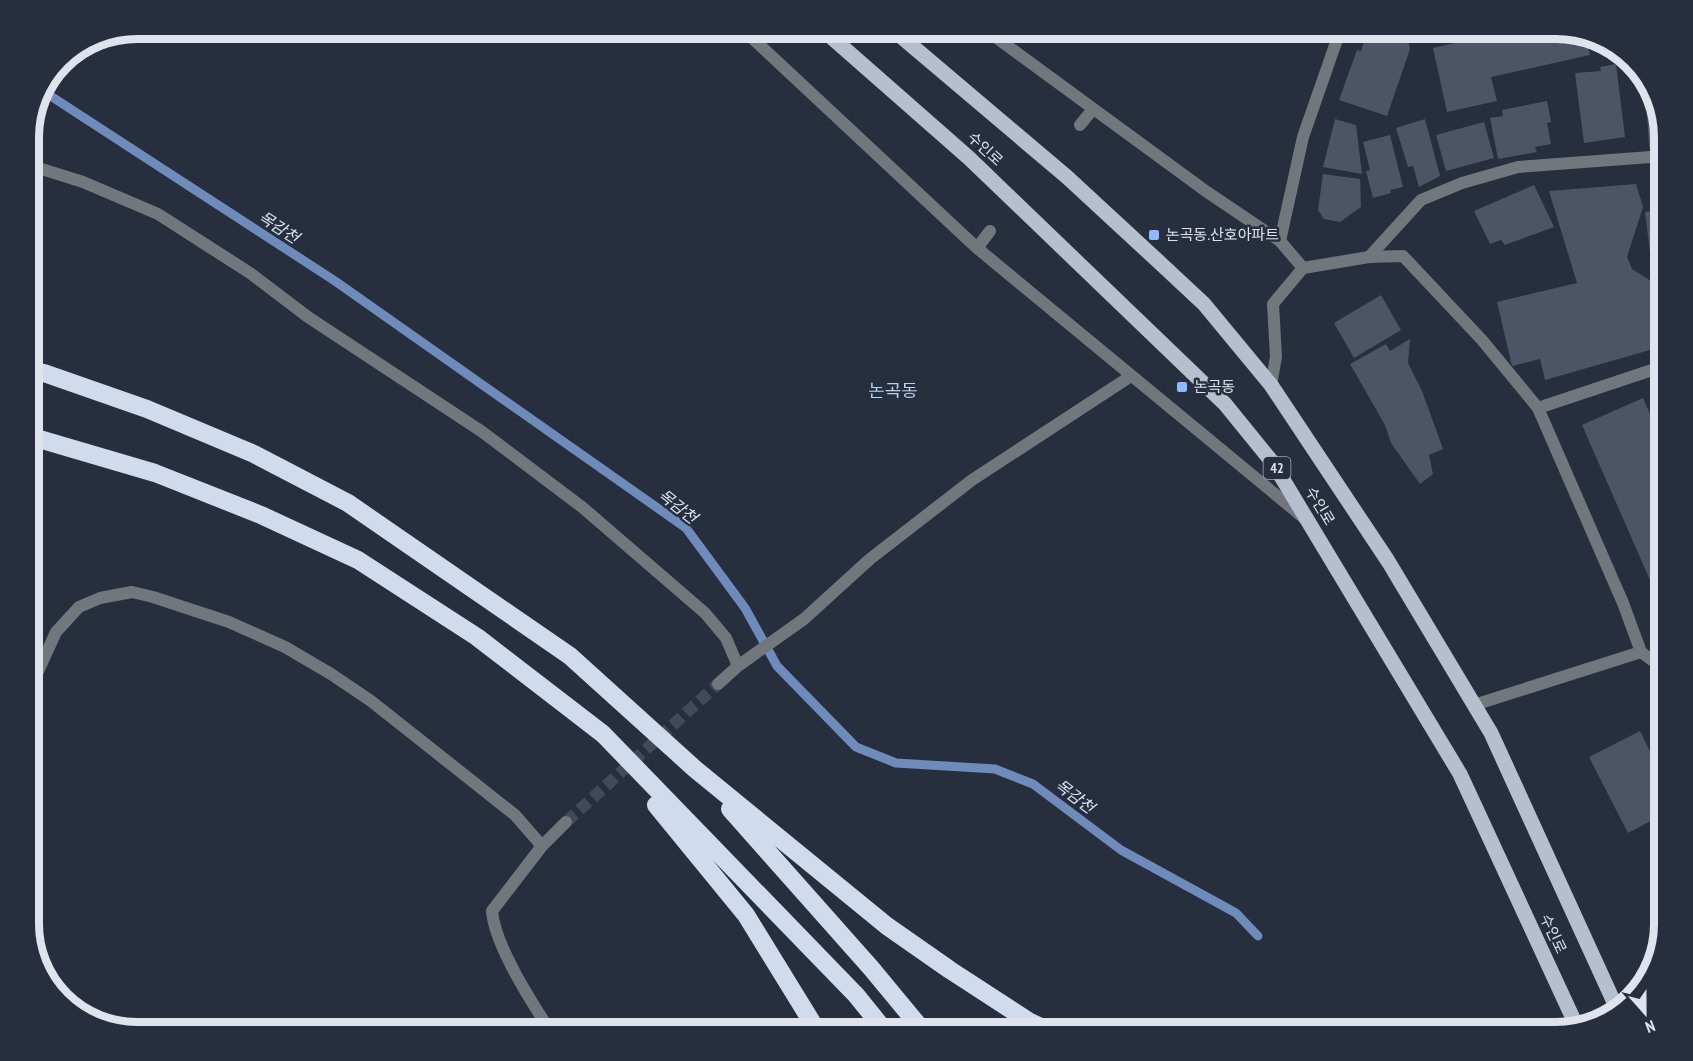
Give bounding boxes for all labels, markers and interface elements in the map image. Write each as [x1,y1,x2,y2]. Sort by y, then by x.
street label: 수인로 [964,128,1007,170]
water label: 목감천 [255,207,305,249]
place label: 논곡동.산호아파트 [1166,225,1279,244]
marker: 논곡동.산호아파트 [1147,228,1161,242]
place label: 논곡동 [1194,377,1235,396]
district label: 논곡동 [868,379,918,402]
marker: 논곡동 [1175,380,1189,394]
road number: 42 [1264,457,1290,479]
street label: 수인로 [1302,483,1339,528]
water label: 목감천 [654,485,703,529]
water label: 목감천 [1051,775,1100,819]
street label: 수인로 [1536,911,1571,957]
north arrow [1615,983,1675,1043]
text: N [1643,1016,1658,1038]

